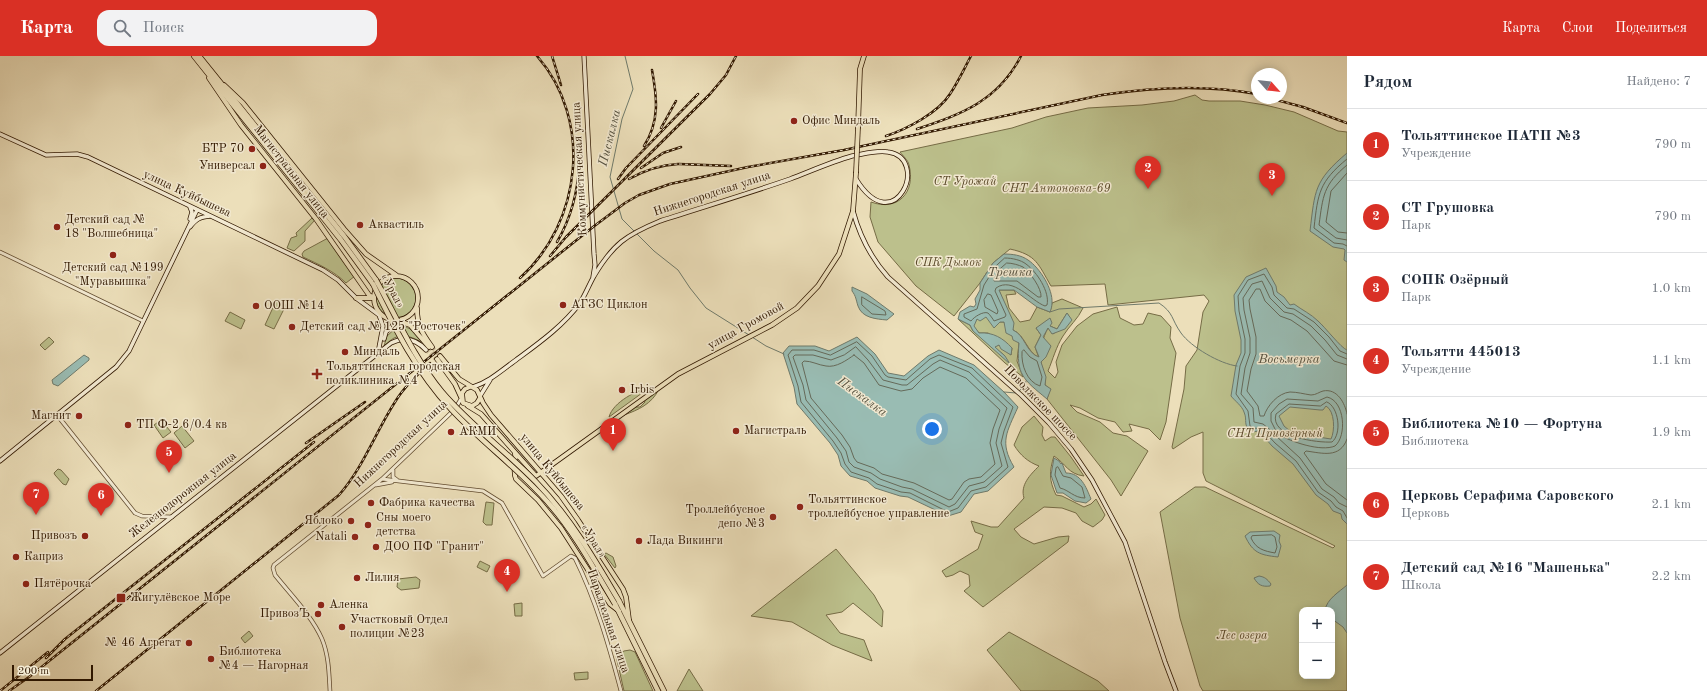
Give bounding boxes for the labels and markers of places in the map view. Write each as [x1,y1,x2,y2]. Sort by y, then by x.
place label: Офис Миндаль [802,115,880,127]
marker: Офис Миндаль [789,116,799,126]
place label: БТР 70 [202,143,244,155]
marker: БТР 70 [247,144,257,154]
pin: 2 [1135,156,1161,189]
place label: Универсал [199,160,255,172]
marker: Универсал [258,161,268,171]
pin: 3 [1259,163,1285,196]
place label: Детский сад № 18 "Волшебница" [65,214,158,240]
place label: Аквастиль [368,219,424,231]
marker: Аквастиль [355,220,365,230]
marker: Детский сад № 18 "Волшебница" [52,222,62,232]
marker: Детский сад №199 "Муравьишка" [108,250,118,260]
place label: Детский сад №199 "Муравьишка" [62,262,164,288]
place label: АГЗС Циклон [571,299,648,311]
place label: ООШ №14 [264,300,324,312]
marker: АГЗС Циклон [558,300,568,310]
marker: ООШ №14 [251,301,261,311]
place label: Детский сад № 125 "Росточек" [300,320,466,333]
marker: Детский сад № 125 "Росточек" [287,322,297,332]
place label: Миндаль [353,346,400,358]
marker: Миндаль [340,347,350,357]
place label: Тольяттинская городская поликлиника №4 [326,361,460,387]
marker: Тольяттинская городская поликлиника №4 [311,368,323,380]
place label: Irbis [630,384,654,396]
marker: Irbis [617,385,627,395]
place label: Магнит [31,410,71,422]
marker: Магнит [74,411,84,421]
pin: 1 [600,418,626,451]
place label: ТП Ф-2 6/0.4 кв [136,419,227,431]
marker: ТП Ф-2 6/0.4 кв [123,420,133,430]
place label: Магистраль [744,425,807,437]
place label: АКМИ [459,426,496,438]
marker: Магистраль [731,426,741,436]
marker: АКМИ [446,427,456,437]
pin: 5 [156,440,182,473]
pin: 7 [23,482,49,515]
pin: 6 [88,483,114,516]
place label: Тольяттинское троллейбусное управление [808,494,950,520]
place label: Фабрика качества [379,497,475,509]
marker: Фабрика качества [366,498,376,508]
marker: Тольяттинское троллейбусное управление [795,502,805,512]
place label: Троллейбусное депо №3 [685,504,765,530]
place label: Сны моего детства [376,512,431,538]
marker: Троллейбусное депо №3 [768,512,778,522]
place label: Яблоко [304,515,343,527]
marker: Яблоко [346,516,356,526]
marker: Сны моего детства [363,520,373,530]
place label: Привозъ [31,530,77,542]
marker: Привозъ [80,531,90,541]
place label: Natali [315,531,347,543]
marker: Natali [350,532,360,542]
place label: Лада Викинги [647,535,723,547]
marker: Лада Викинги [634,536,644,546]
place label: ДОО ПФ "Гранит" [384,541,484,553]
marker: ДОО ПФ "Гранит" [371,542,381,552]
place label: Каприз [24,551,63,563]
marker: Каприз [11,552,21,562]
pin: 4 [494,559,520,592]
place label: Лилия [365,572,400,584]
marker: Лилия [352,573,362,583]
place label: Пятёрочка [34,578,91,590]
marker: Пятёрочка [21,579,31,589]
marker: Жигулёвское Море [115,592,127,604]
place label: Жигулёвское Море [130,592,231,604]
place label: Аленка [329,599,368,611]
marker: Аленка [316,600,326,610]
place label: ПривозЪ [260,608,310,620]
marker: ПривозЪ [313,609,323,619]
place label: Участковый Отдел полиции №23 [350,614,448,640]
marker: Участковый Отдел полиции №23 [337,622,347,632]
place label: № 46 Агрегат [105,637,181,649]
marker: № 46 Агрегат [184,638,194,648]
place label: Библиотека №4 — Нагорная [219,646,308,672]
marker: Библиотека №4 — Нагорная [206,654,216,664]

